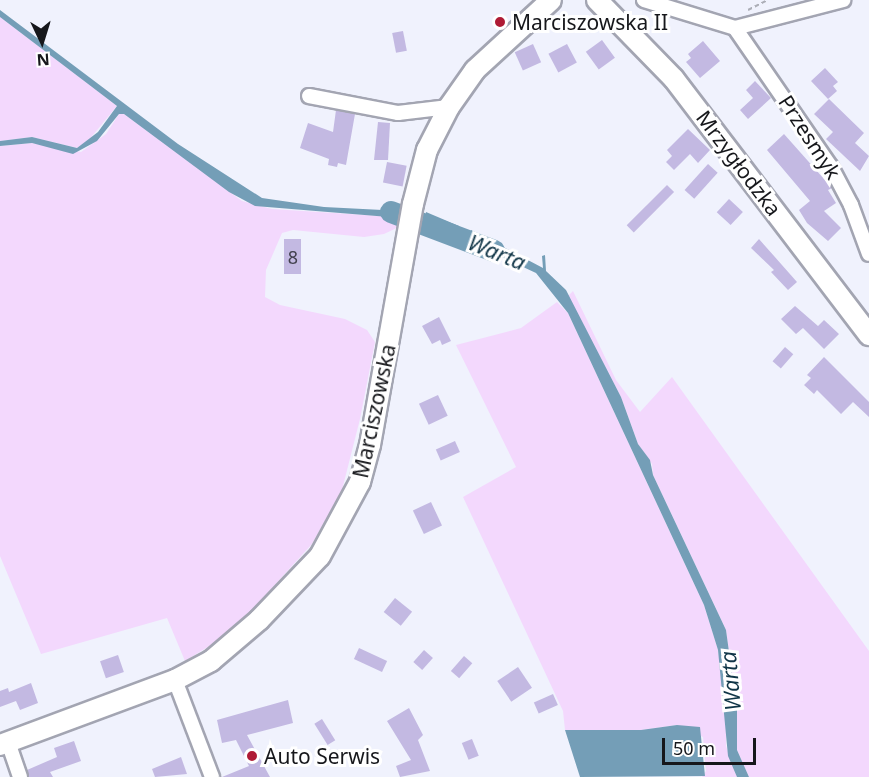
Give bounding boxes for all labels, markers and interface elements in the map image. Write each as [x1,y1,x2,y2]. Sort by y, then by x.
place label: Marciszowska II [512,9,668,35]
north arrow [12,12,72,72]
marker: Marciszowska II [493,15,507,29]
text: N [36,49,51,71]
street label: Przesmyk [774,90,846,184]
street label: Mrzygłodzka [691,105,787,221]
water label: Warta [464,229,530,275]
house number: 8 [288,246,298,268]
street label: Marciszowska [348,342,400,480]
water label: Warta [714,650,746,712]
scale bar [665,726,760,764]
text: 50 m [673,736,715,760]
place label: Auto Serwis [264,743,380,769]
marker: Auto Serwis [245,749,259,763]

